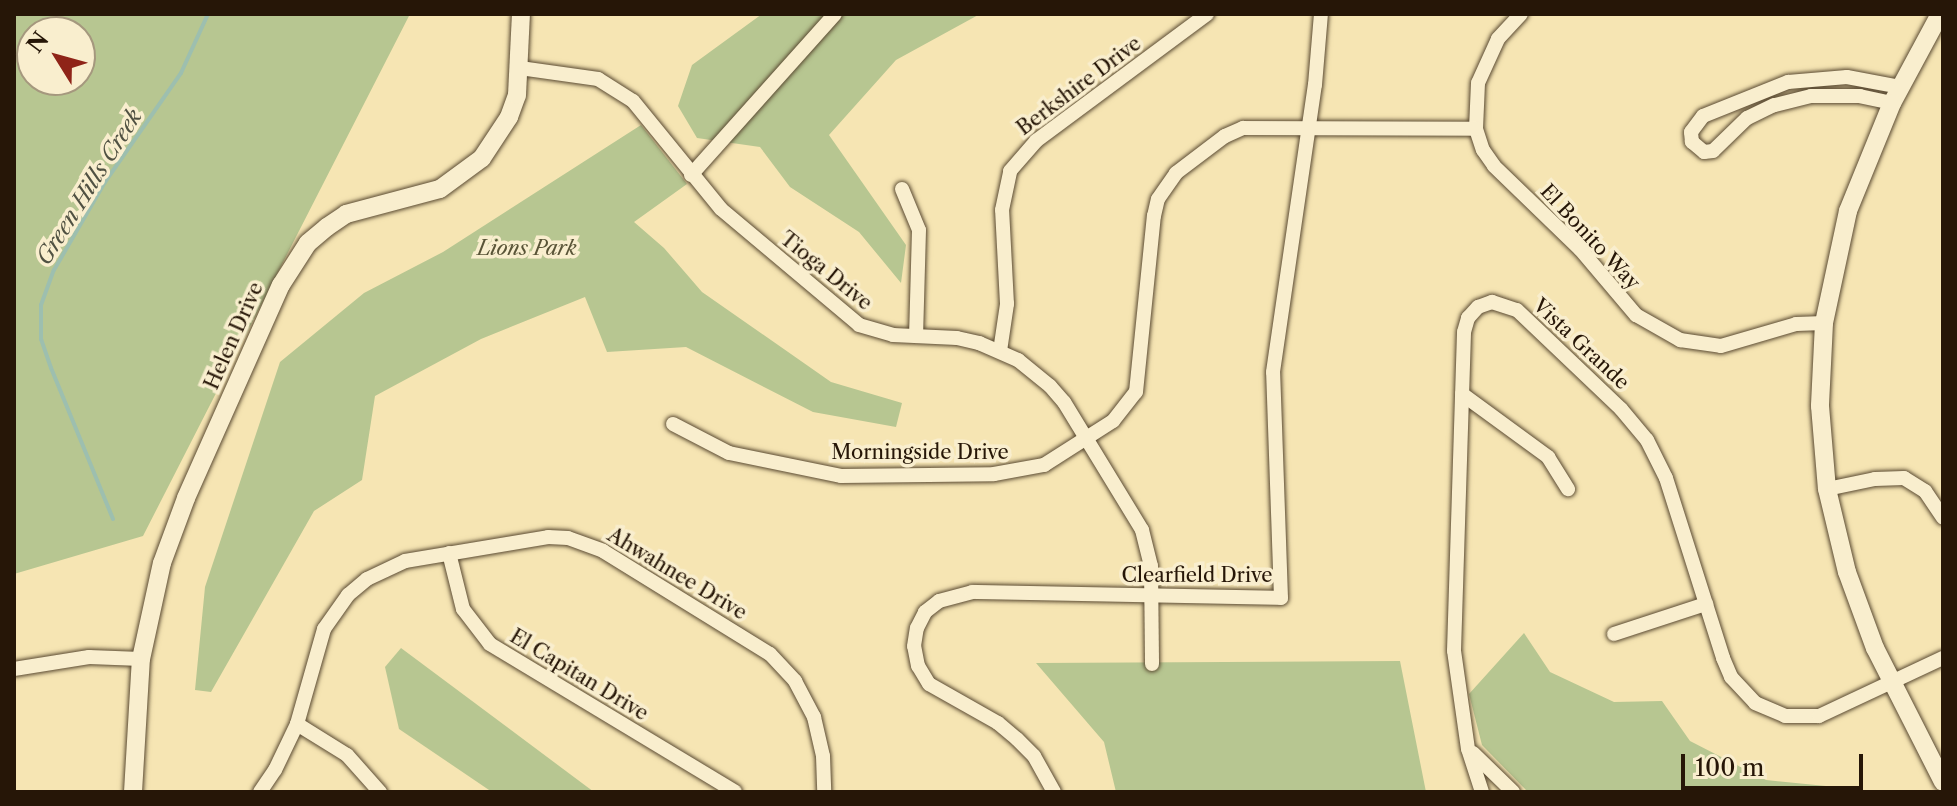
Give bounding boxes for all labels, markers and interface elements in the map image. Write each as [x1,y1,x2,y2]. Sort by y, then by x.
north arrow [16,16,96,96]
text: N [21,27,55,58]
street label: Berkshire Drive [1012,32,1146,140]
water label: Green Hills Creek [31,104,147,270]
street label: El Bonito Way [1535,179,1645,295]
street label: Tioga Drive [775,227,877,315]
park label: Lions Park [477,236,577,260]
street label: Helen Drive [200,279,268,393]
street label: Vista Grande [1528,293,1634,395]
street label: Morningside Drive [831,440,1009,464]
street label: Ahwahnee Drive [603,523,751,625]
street label: Clearfield Drive [1122,563,1272,587]
street label: El Capitan Drive [506,624,652,726]
scale bar [1685,738,1867,788]
text: 100 m [1695,753,1764,782]

